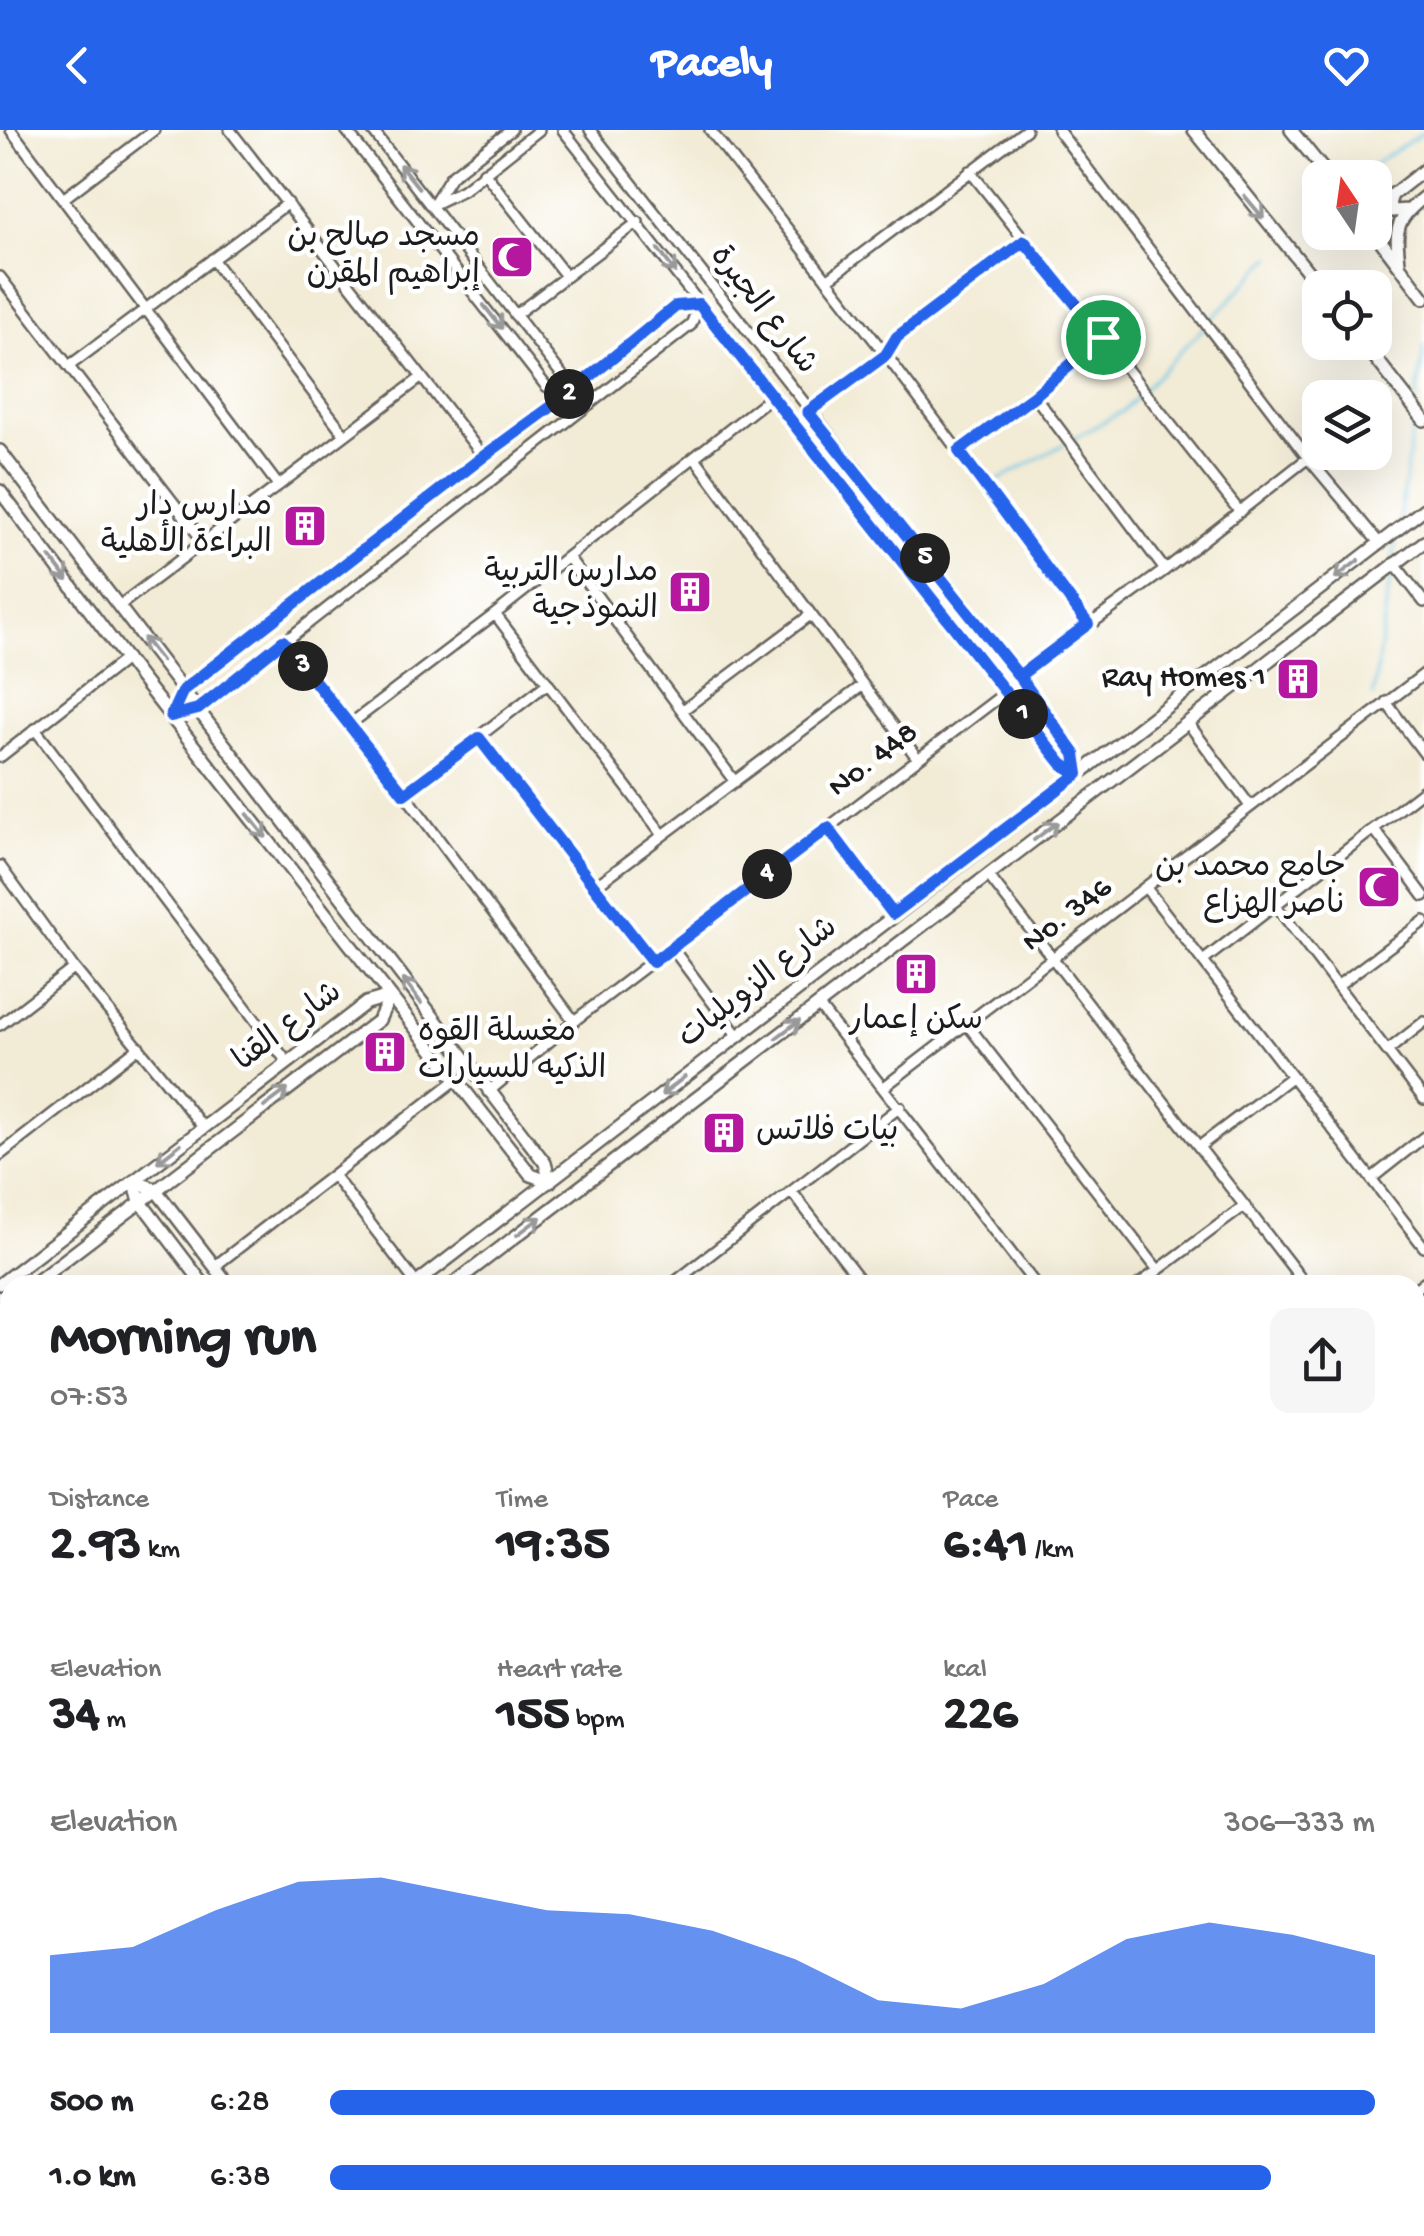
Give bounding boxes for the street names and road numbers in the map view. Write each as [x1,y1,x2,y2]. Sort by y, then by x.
street label: شارع الجيرة [700,239,824,383]
street label: No. 448 [821,715,927,807]
street label: No. 346 [1015,869,1121,962]
street label: شارع الزويليات [672,910,846,1058]
street label: شارع القنا [227,975,351,1081]

